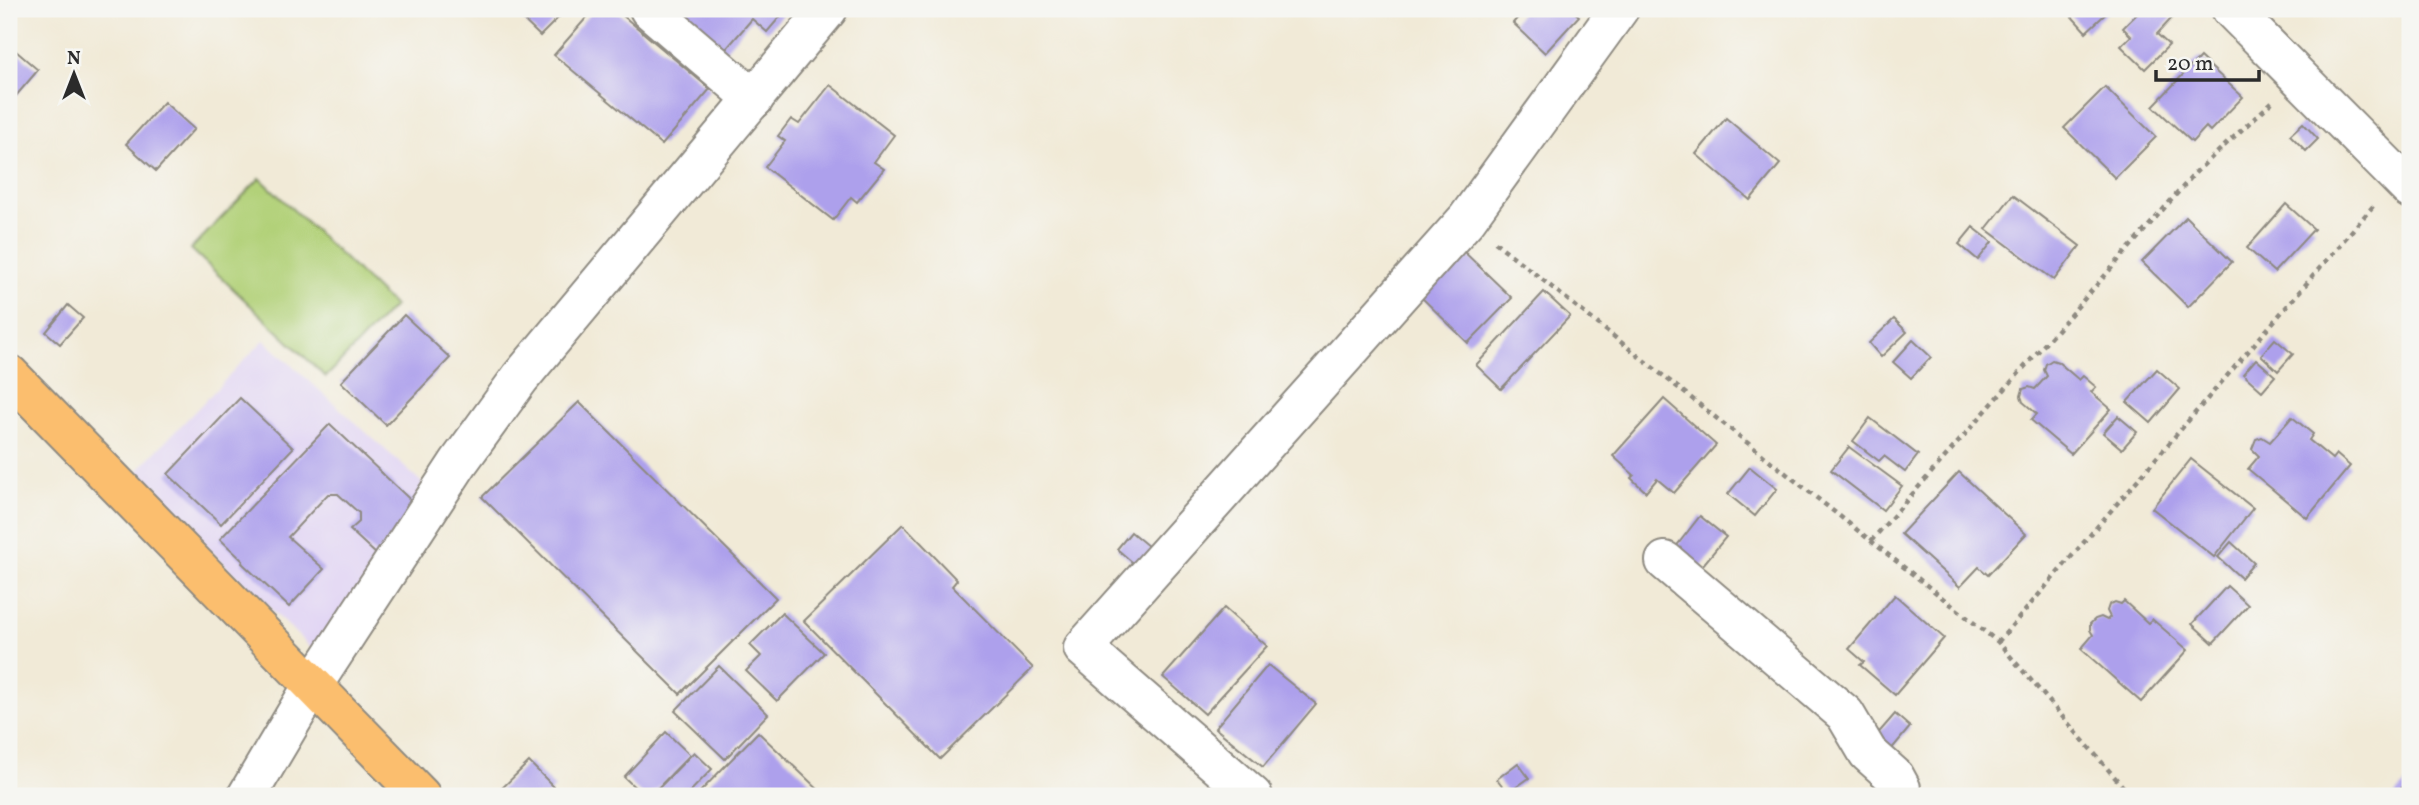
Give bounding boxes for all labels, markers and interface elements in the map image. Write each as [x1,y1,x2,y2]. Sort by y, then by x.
north arrow [38,38,108,108]
scale bar [2156,38,2260,82]
text: N [67,46,81,72]
text: 20 m [2167,50,2213,79]

